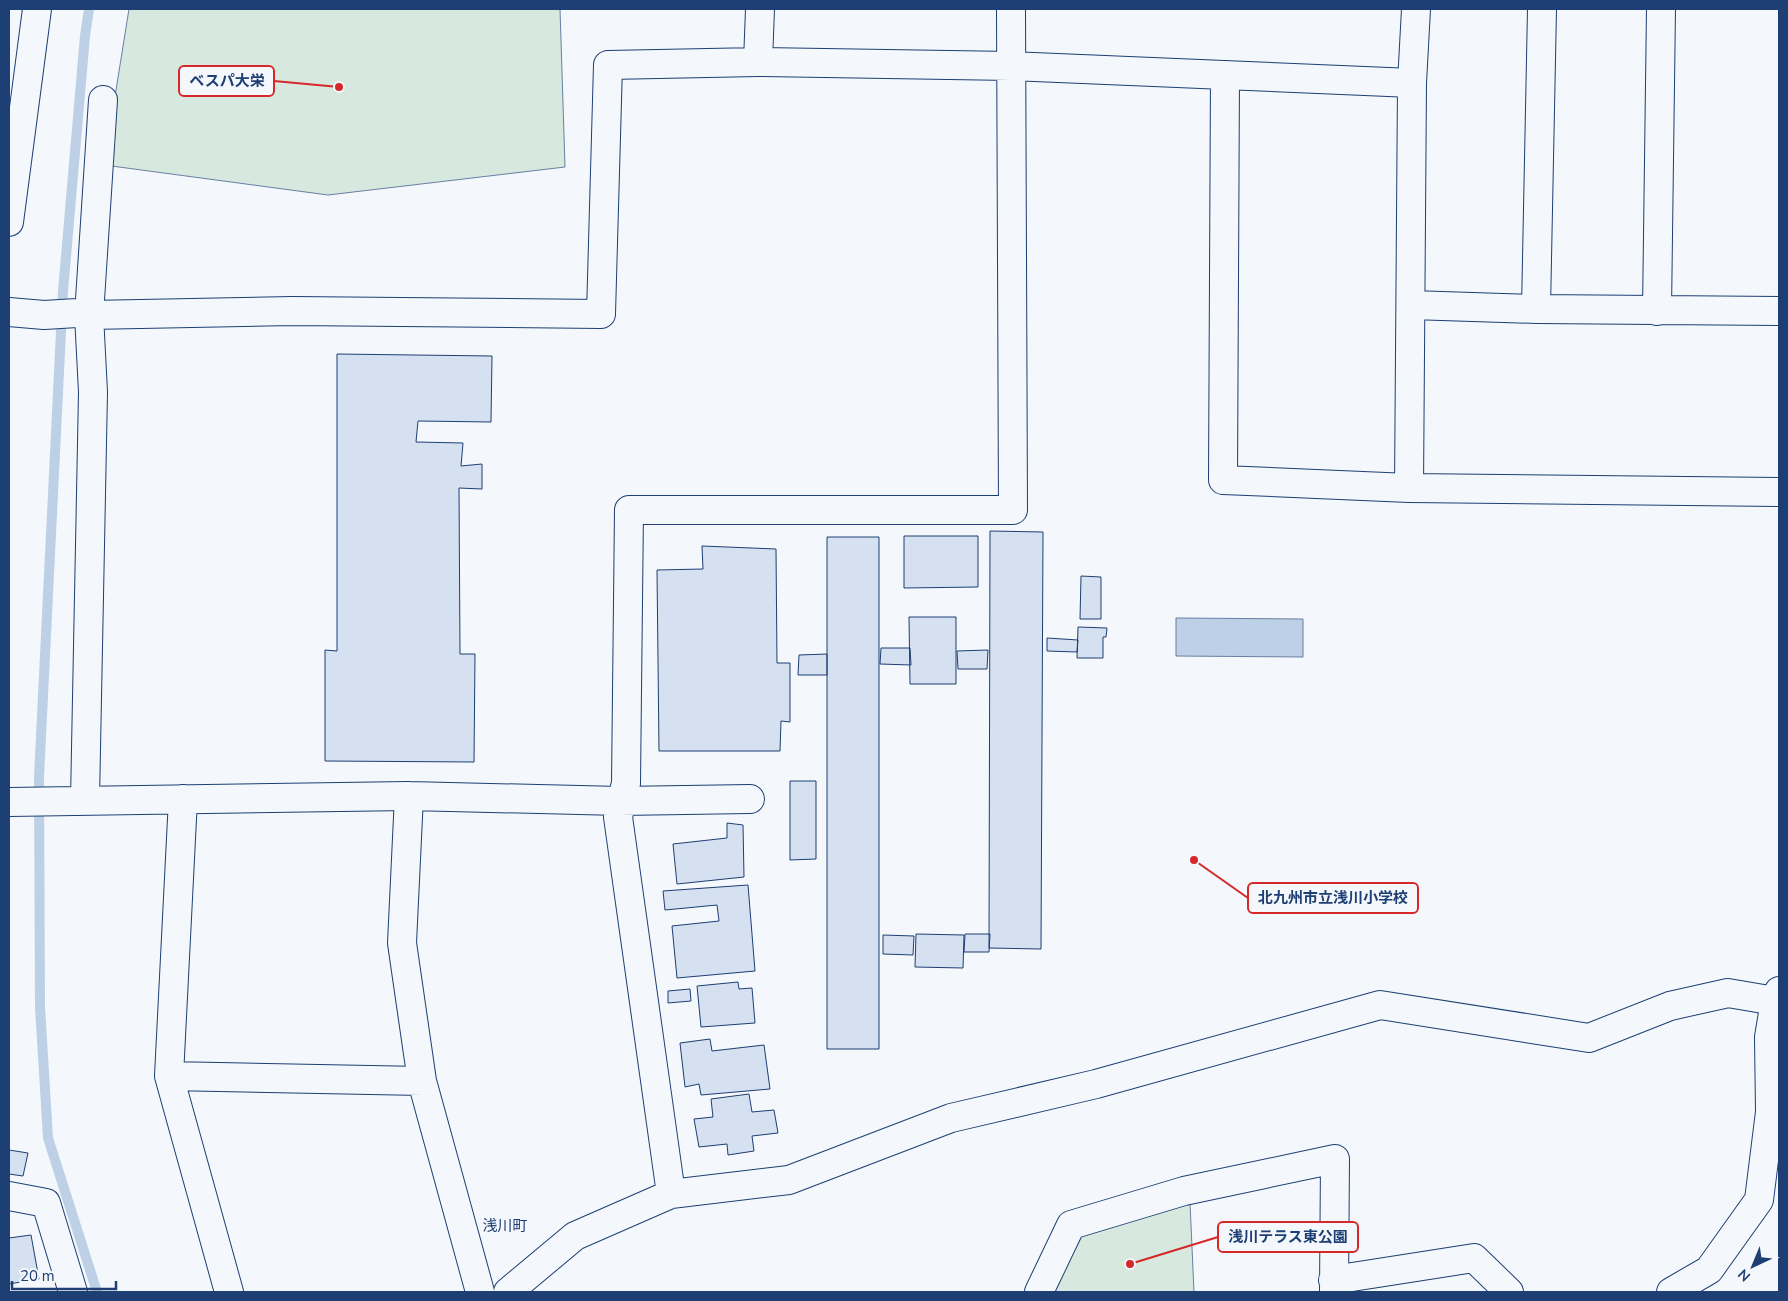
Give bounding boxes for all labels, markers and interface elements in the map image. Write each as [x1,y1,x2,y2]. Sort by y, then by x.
callout: ベスパ大栄 [179,66,274,96]
text: ベスパ大栄 [189,71,265,91]
callout: 北九州市立浅川小学校 [1248,883,1418,913]
text: 北九州市立浅川小学校 [1258,888,1408,908]
district label: 浅川町 [482,1216,528,1236]
callout: 浅川テラス東公園 [1218,1222,1358,1252]
text: 浅川テラス東公園 [1228,1227,1348,1247]
north arrow [1728,1241,1778,1291]
scale bar [12,1258,116,1290]
text: N [1734,1265,1755,1285]
text: 20 m [20,1266,55,1286]

